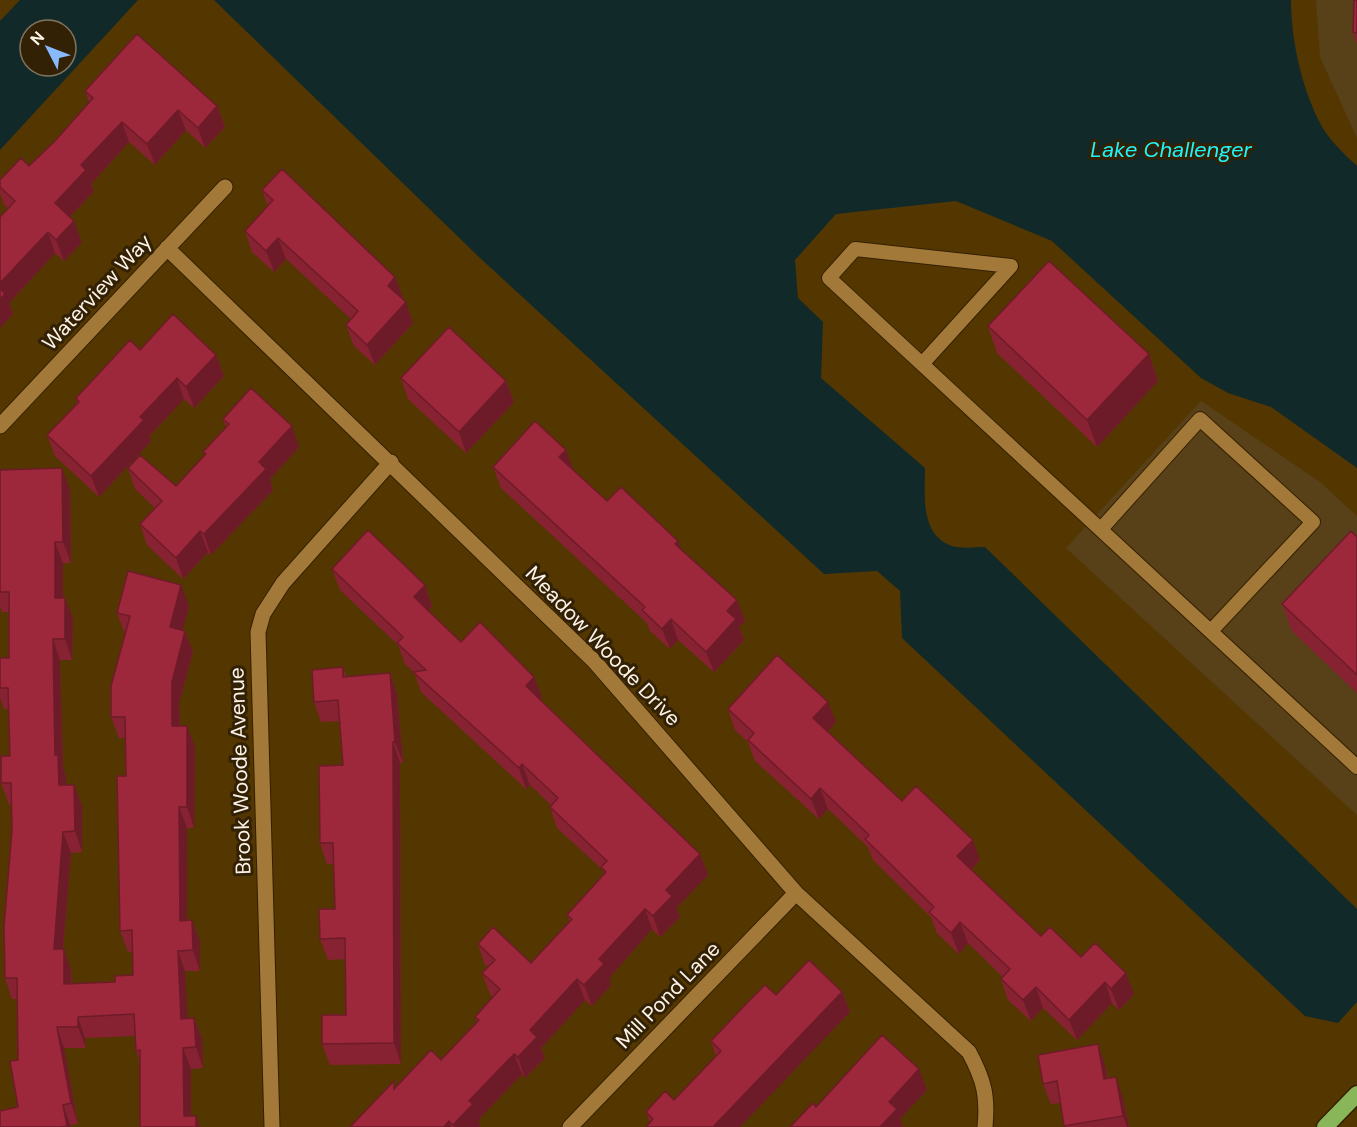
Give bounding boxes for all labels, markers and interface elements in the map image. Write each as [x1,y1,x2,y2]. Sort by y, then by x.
north arrow [18,18,78,78]
text: N [26,27,49,50]
water label: Lake Challenger [1090,135,1253,164]
street label: Waterview Way [36,228,158,356]
street label: Meadow Woode Drive [519,560,687,732]
street label: Brook Woode Avenue [222,667,258,875]
street label: Mill Pond Lane [610,935,726,1055]

